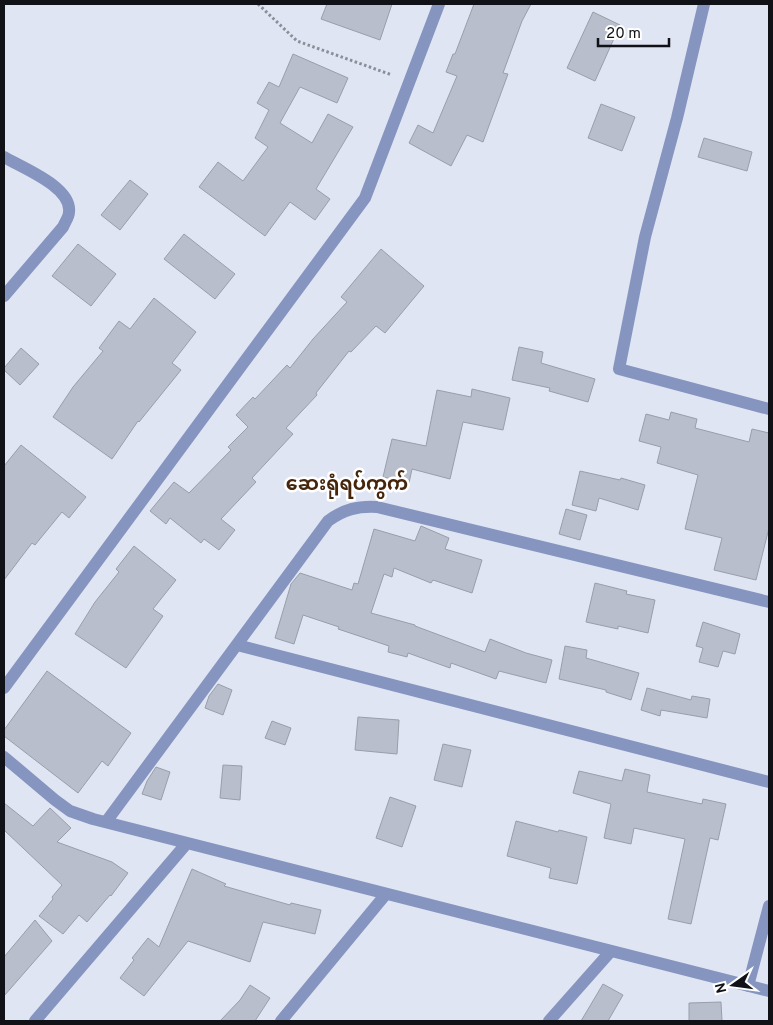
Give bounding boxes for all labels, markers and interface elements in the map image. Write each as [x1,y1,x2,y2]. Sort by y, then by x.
scale bar [598,15,669,47]
text: 20 m [606,25,641,44]
district label: ဆေးရုံရပ်ကွက် [286,470,408,499]
north arrow [708,960,758,1010]
text: N [712,981,731,995]

